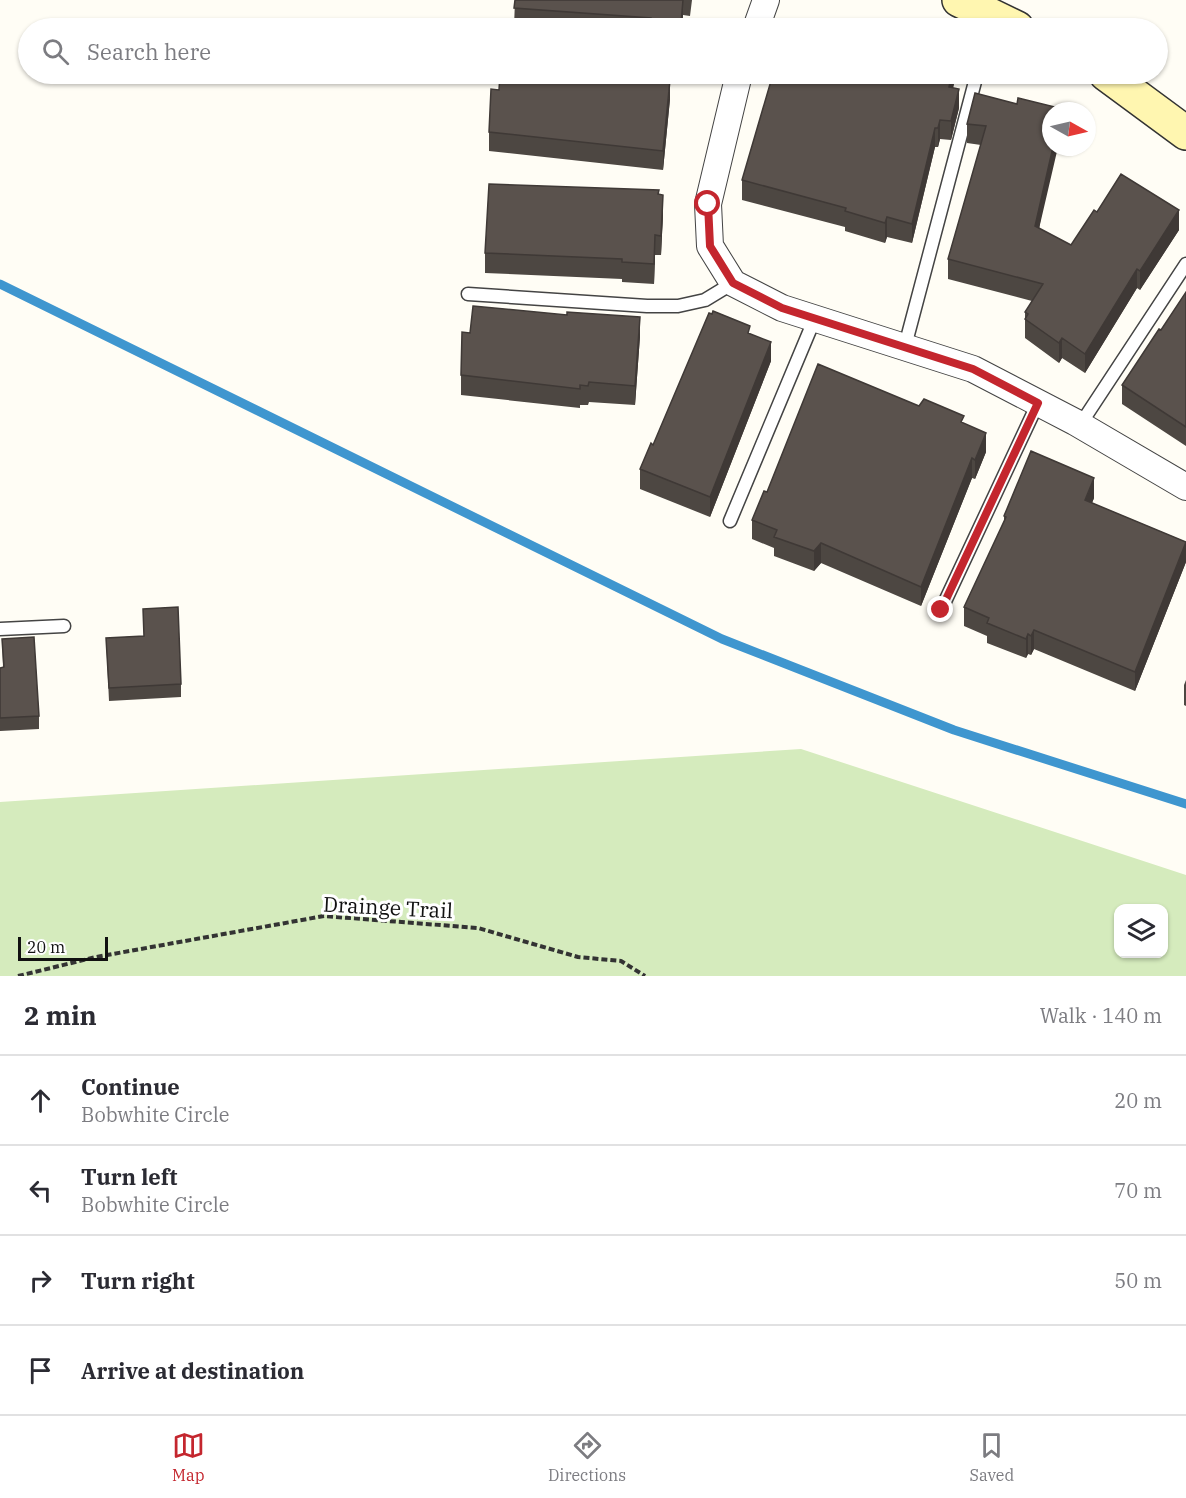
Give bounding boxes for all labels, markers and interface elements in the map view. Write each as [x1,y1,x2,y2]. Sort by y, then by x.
search box [18,18,1168,84]
icon: search [39,35,72,68]
text: Search here [87,37,211,66]
north arrow [1042,102,1096,156]
route start [694,190,720,216]
route end [927,596,953,622]
street label: Drainge Trail [322,890,454,924]
map controls [1114,904,1168,958]
button: layers [1114,904,1168,958]
scale bar [18,934,108,962]
text: 20 m [27,937,65,957]
text: 2 min [24,998,97,1032]
text: Walk · 140 m [1040,1002,1162,1029]
text: Continue [81,1072,180,1101]
icon: ahead [24,1084,57,1117]
text: 20 m [1114,1087,1162,1114]
text: Bobwhite Circle [81,1101,230,1128]
text: Turn left [81,1162,177,1191]
icon: left [24,1174,57,1207]
text: 70 m [1114,1177,1162,1204]
text: Bobwhite Circle [81,1191,230,1218]
icon: right [24,1264,57,1297]
text: Turn right [81,1266,195,1295]
text: 50 m [1114,1267,1162,1294]
icon: arrive [24,1354,57,1387]
text: Arrive at destination [81,1356,304,1385]
tab: Map [172,1429,205,1485]
tab: Directions [548,1429,626,1485]
tab: Saved [969,1429,1014,1485]

